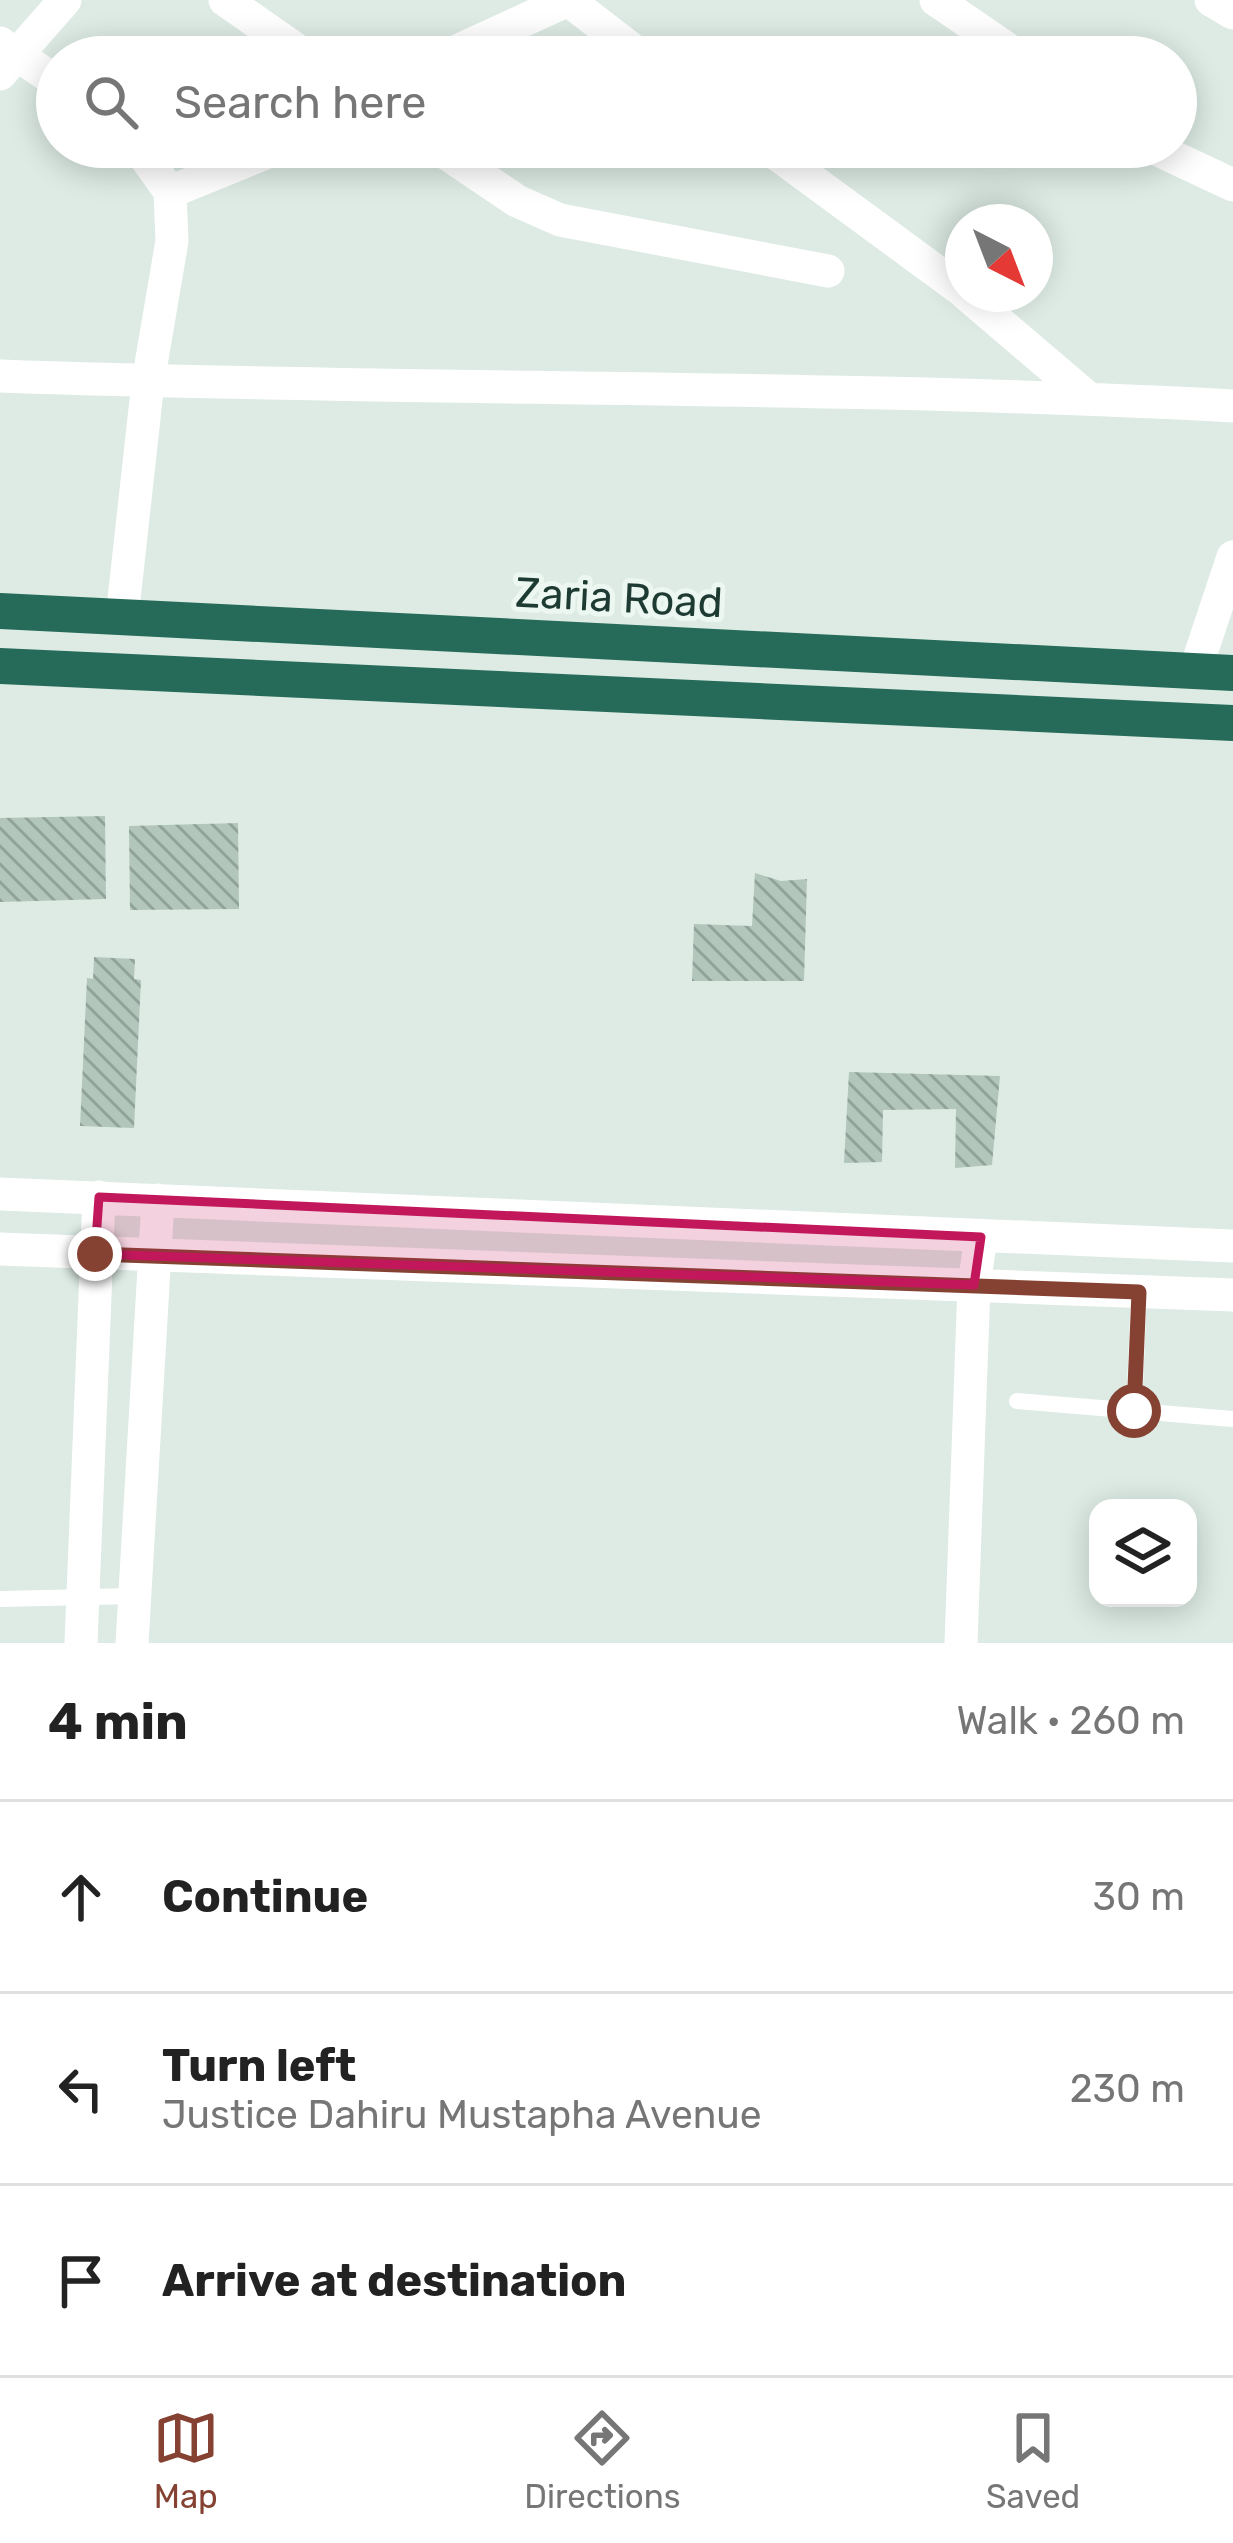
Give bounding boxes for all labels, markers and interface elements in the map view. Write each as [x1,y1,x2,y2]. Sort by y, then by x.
search box [36,36,1197,168]
icon: search [78,69,144,135]
text: Search here [174,76,426,129]
north arrow [945,204,1053,312]
street label: Zaria Road [514,568,724,628]
route end [68,1227,122,1281]
route start [1107,1384,1161,1438]
map controls [1089,1499,1197,1607]
button: layers [1089,1499,1197,1607]
text: 4 min [48,1691,188,1752]
text: Walk · 260 m [956,1698,1185,1744]
icon: ahead [48,1864,114,1930]
text: Continue [162,1870,368,1923]
text: 30 m [1093,1874,1185,1920]
text: Turn left [162,2039,356,2092]
icon: left [48,2056,114,2122]
text: 230 m [1070,2066,1185,2112]
text: Justice Dahiru Mustapha Avenue [162,2092,762,2138]
icon: arrive [48,2248,114,2314]
text: Arrive at destination [162,2254,627,2307]
tab: Map [153,2405,219,2516]
tab: Directions [524,2405,681,2516]
tab: Saved [986,2405,1080,2516]

